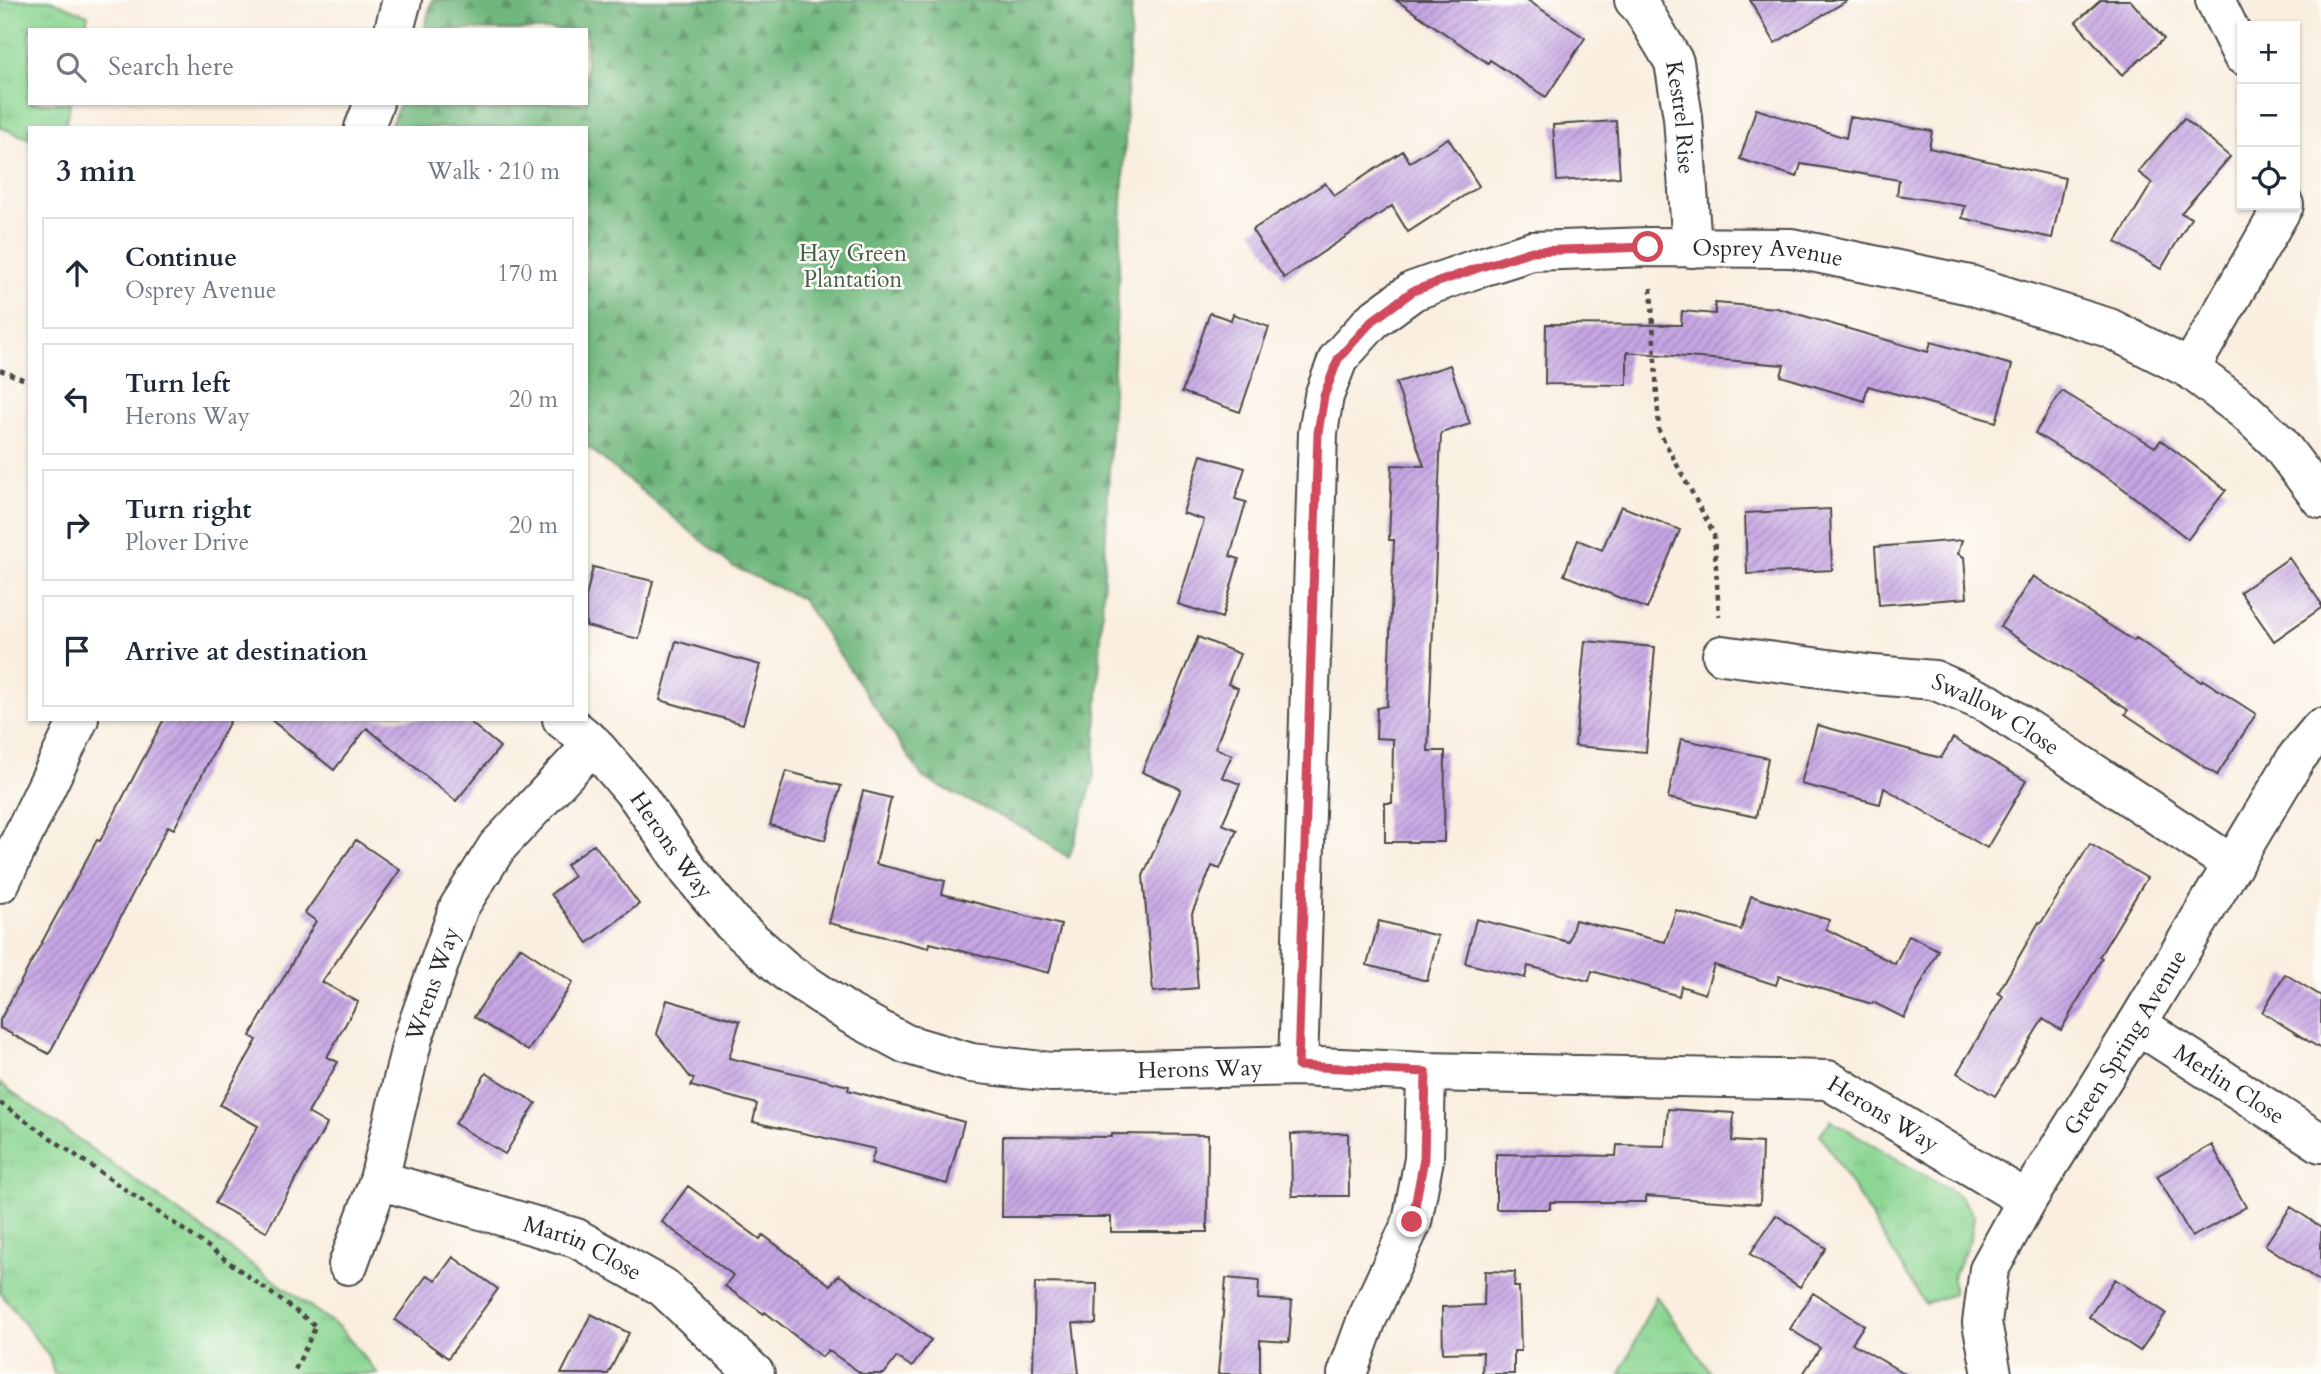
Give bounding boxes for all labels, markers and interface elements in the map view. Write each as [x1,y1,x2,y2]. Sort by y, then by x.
map controls [2237,21,2300,210]
button: + [2237,21,2300,84]
search box [28,28,588,105]
icon: search [52,48,90,86]
text: Search here [108,49,234,84]
street label: Kestrel Rise [1658,59,1702,175]
button: − [2237,84,2300,147]
button: locate [2237,147,2300,210]
text: 3 min [56,151,136,192]
text: Walk · 210 m [427,156,560,187]
route start [1632,231,1663,262]
street label: Osprey Avenue [1692,232,1846,274]
park label: Hay Green Plantation [799,238,907,295]
text: Continue [125,240,237,275]
icon: ahead [58,254,96,292]
text: 170 m [497,258,558,289]
text: Osprey Avenue [125,275,277,306]
text: Turn left [125,366,230,401]
icon: left [58,380,96,418]
text: 20 m [509,384,558,415]
text: Herons Way [125,401,250,432]
text: Turn right [125,492,252,527]
icon: right [58,506,96,544]
text: 20 m [509,510,558,541]
text: Plover Drive [125,527,249,558]
icon: arrive [58,632,96,670]
text: Arrive at destination [125,634,368,669]
street label: Swallow Close [1927,666,2066,762]
street label: Herons Way [623,785,720,905]
street label: Wrens Way [398,923,467,1046]
street label: Green Spring Avenue [2057,944,2194,1141]
street label: Merlin Close [2168,1037,2290,1131]
street label: Herons Way [1137,1052,1263,1086]
street label: Herons Way [1822,1068,1945,1159]
route end [1396,1206,1427,1237]
street label: Martin Close [520,1208,647,1288]

